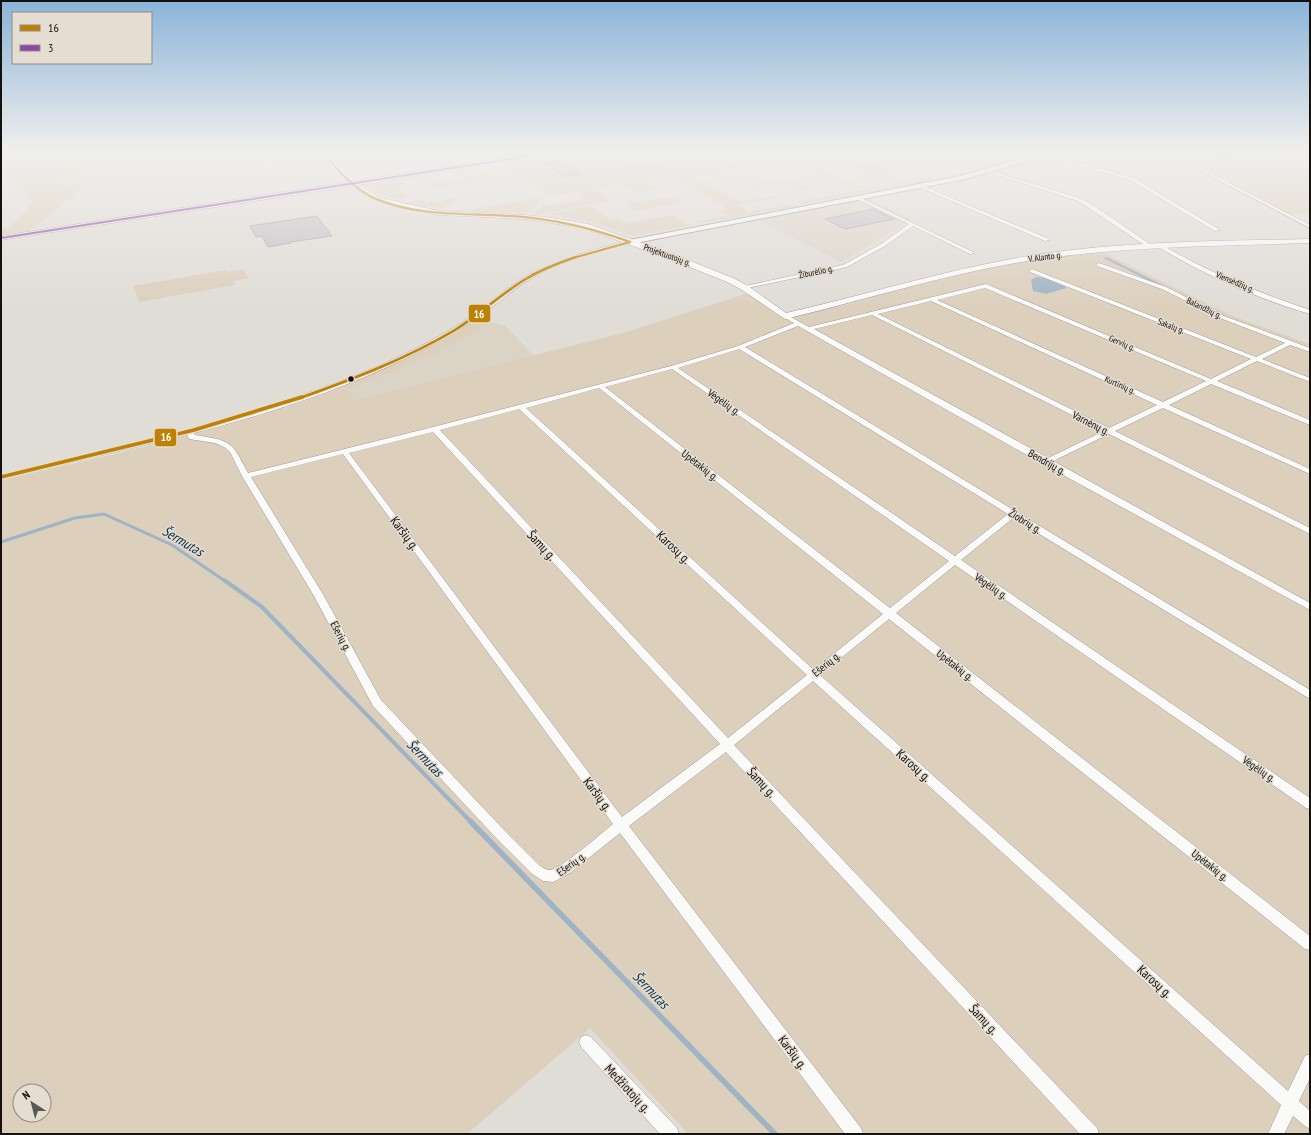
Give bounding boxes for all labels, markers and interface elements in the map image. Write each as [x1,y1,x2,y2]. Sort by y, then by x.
legend [12,12,152,64]
text: 16 [48,20,59,35]
text: 3 [48,40,53,55]
street label: Projektuotojų g. [642,241,692,269]
street label: V. Alanto g. [1026,249,1063,264]
street label: Žiburėlio g. [798,262,835,281]
street label: Viensėdžių g. [1213,268,1257,295]
street label: Balandžių g. [1185,294,1224,321]
line badge: 16 [468,304,491,323]
text: 16 [474,307,484,321]
street label: Sakalų g. [1156,315,1187,336]
street label: Gervių g. [1107,332,1137,353]
street label: Kurtinių g. [1103,373,1138,396]
unlabelled marker [346,374,356,384]
street label: Vėgėlių g. [704,385,743,418]
street label: Varnėnų g. [1069,407,1112,438]
line badge: 16 [154,428,177,447]
text: 16 [161,430,171,444]
street label: Upėtakių g. [679,446,721,484]
street label: Bendrijų g. [1026,446,1068,478]
street label: Žiobrių g. [1006,506,1044,536]
street label: Karšių g. [386,513,423,554]
water label: Šermutas [159,522,208,561]
street label: Šamų g. [523,527,560,564]
street label: Karosų g. [653,527,695,568]
street label: Vėgėlių g. [971,569,1010,602]
street label: Ešerių g. [327,618,355,654]
street label: Upėtakių g. [934,646,976,684]
street label: Ešerių g. [809,648,843,680]
water label: Šermutas [403,736,448,781]
street label: Karosų g. [893,745,935,785]
street label: Vėgėlių g. [1239,752,1278,785]
street label: Šamų g. [743,764,780,801]
street label: Karšių g. [579,774,616,815]
street label: Upėtakių g. [1189,846,1231,884]
street label: Ešerių g. [554,849,588,879]
street label: Karosų g. [1134,961,1176,1001]
water label: Šermutas [629,968,674,1013]
street label: Šamų g. [965,1001,1002,1038]
street label: Karšių g. [774,1032,811,1073]
street label: Medžiotojų g. [601,1060,655,1116]
north arrow [12,1083,52,1123]
text: N [20,1087,33,1102]

